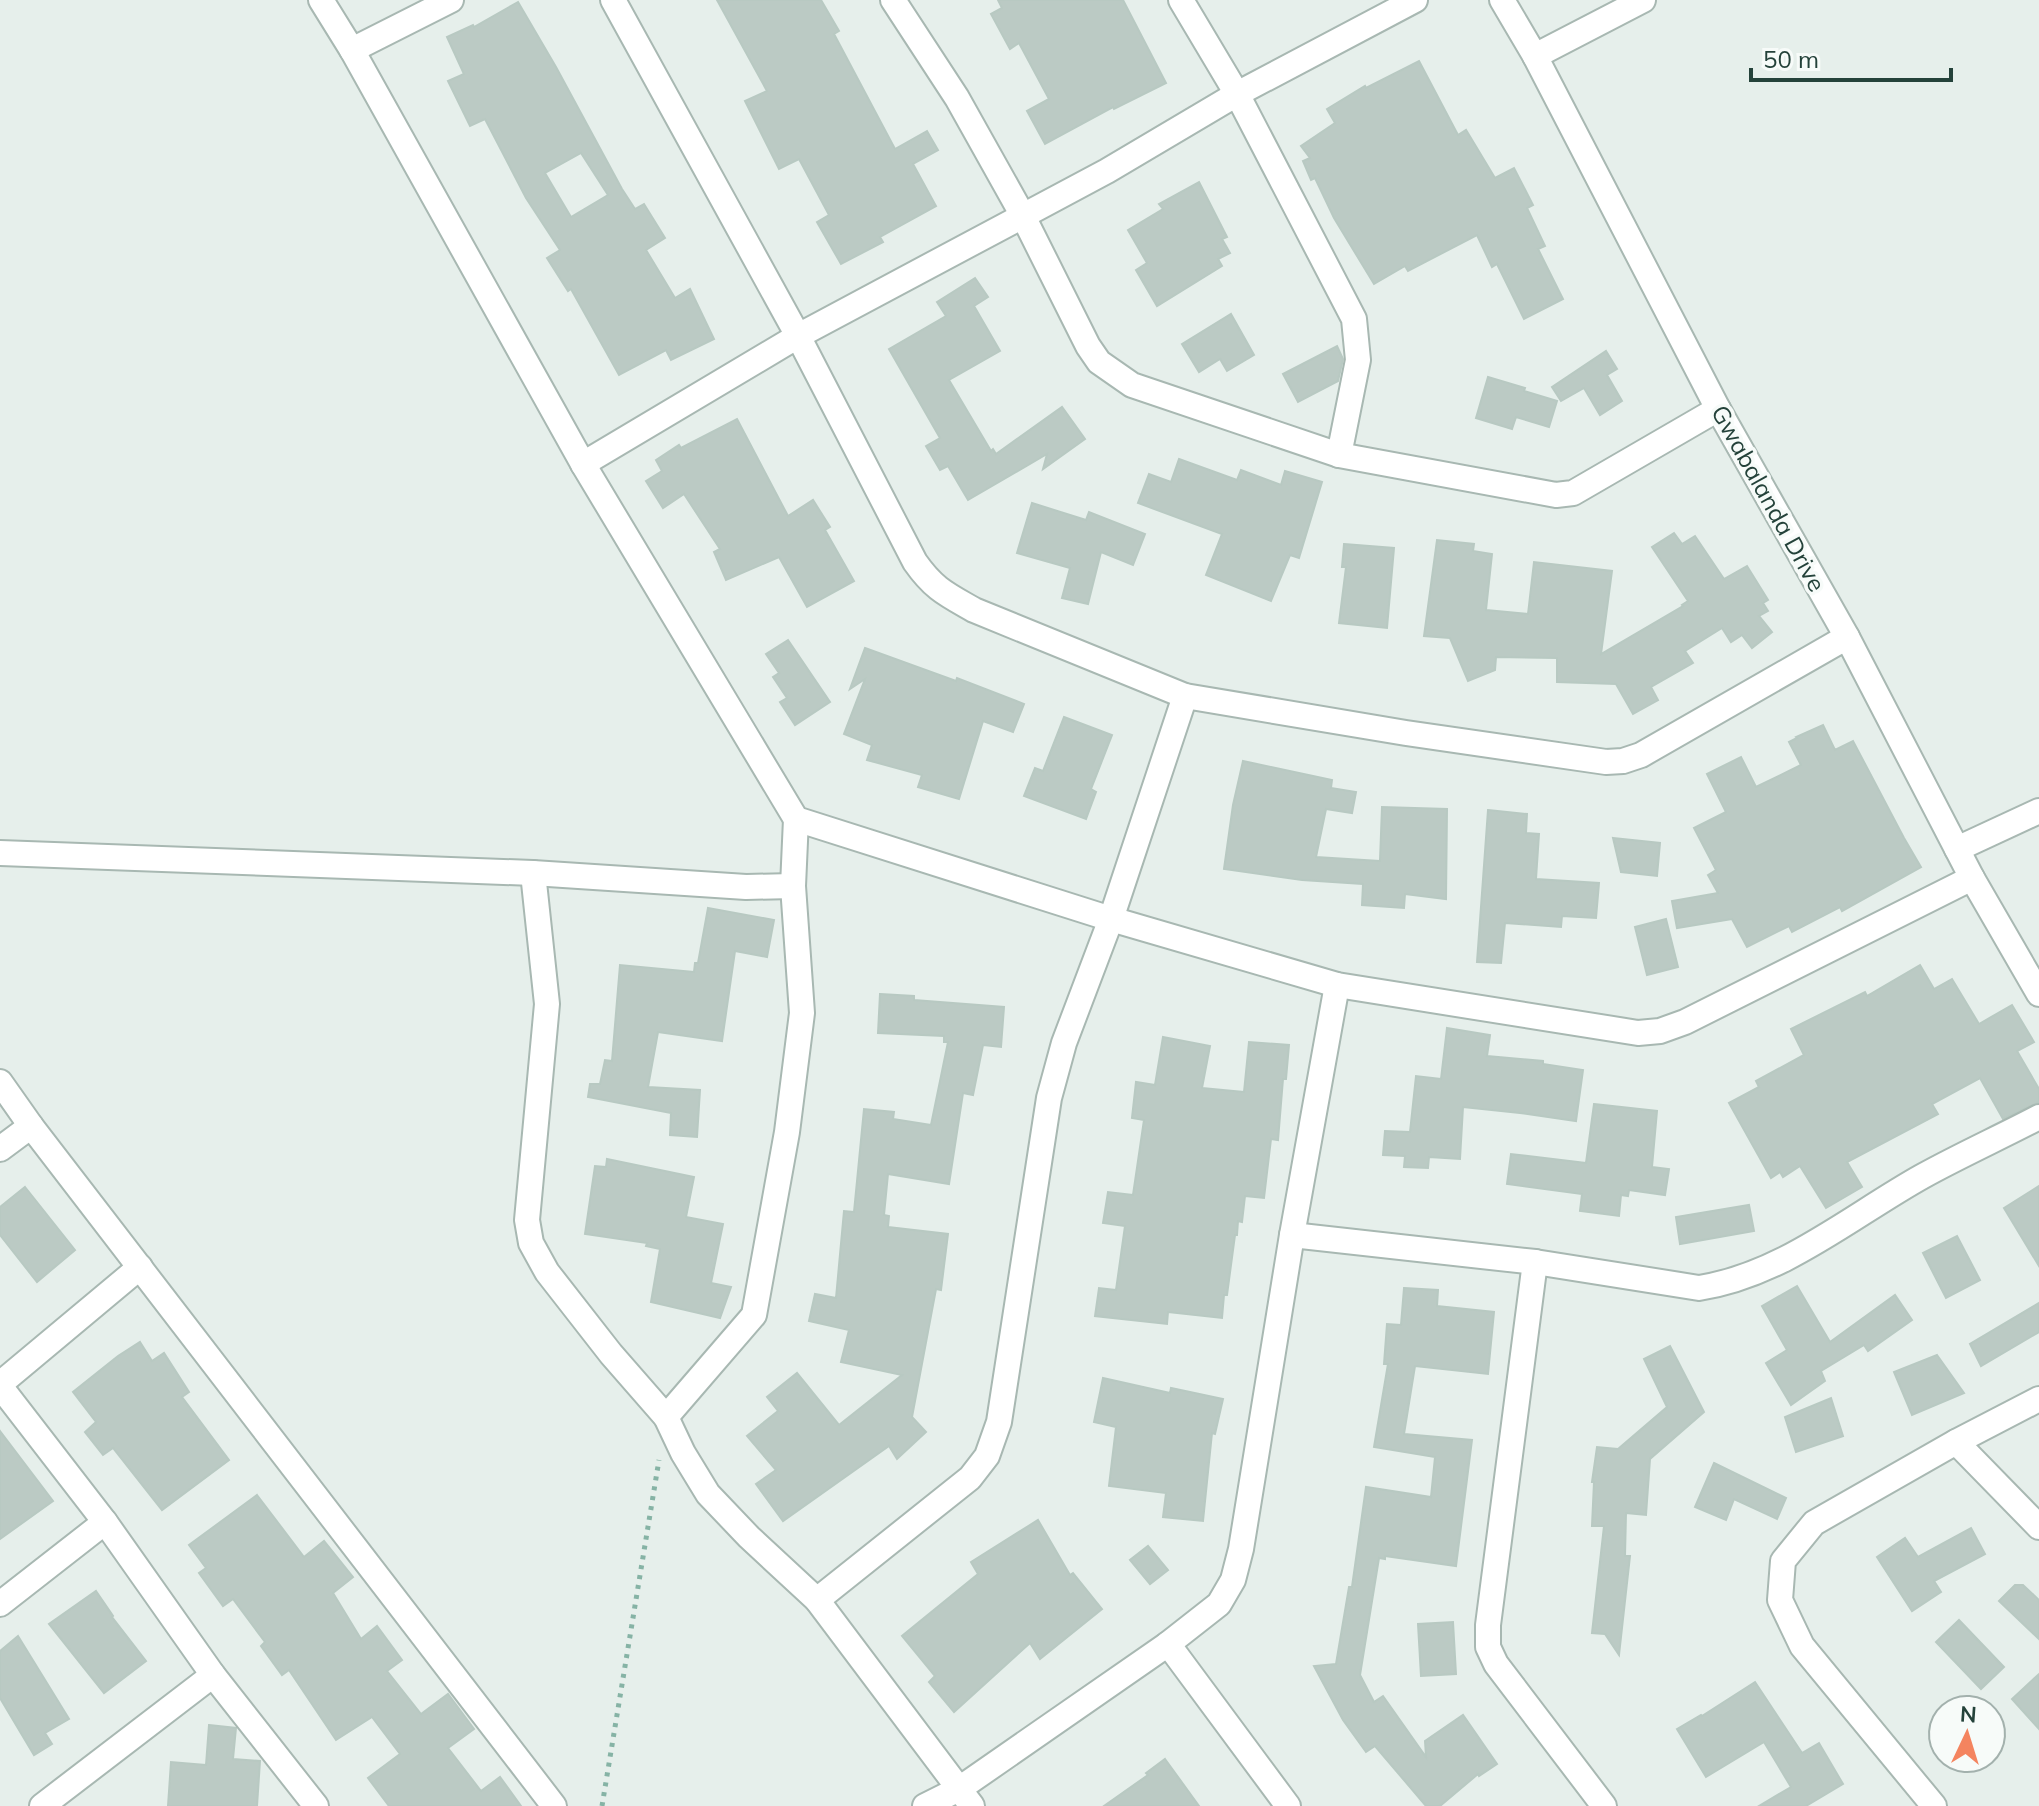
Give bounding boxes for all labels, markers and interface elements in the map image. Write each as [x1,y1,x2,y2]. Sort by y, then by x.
scale bar [1751,32,1951,82]
text: 50 m [1763,44,1819,74]
street label: Gwabalanda Drive [1705,400,1833,596]
north arrow [1927,1694,2007,1774]
text: N [1959,1700,1978,1729]

